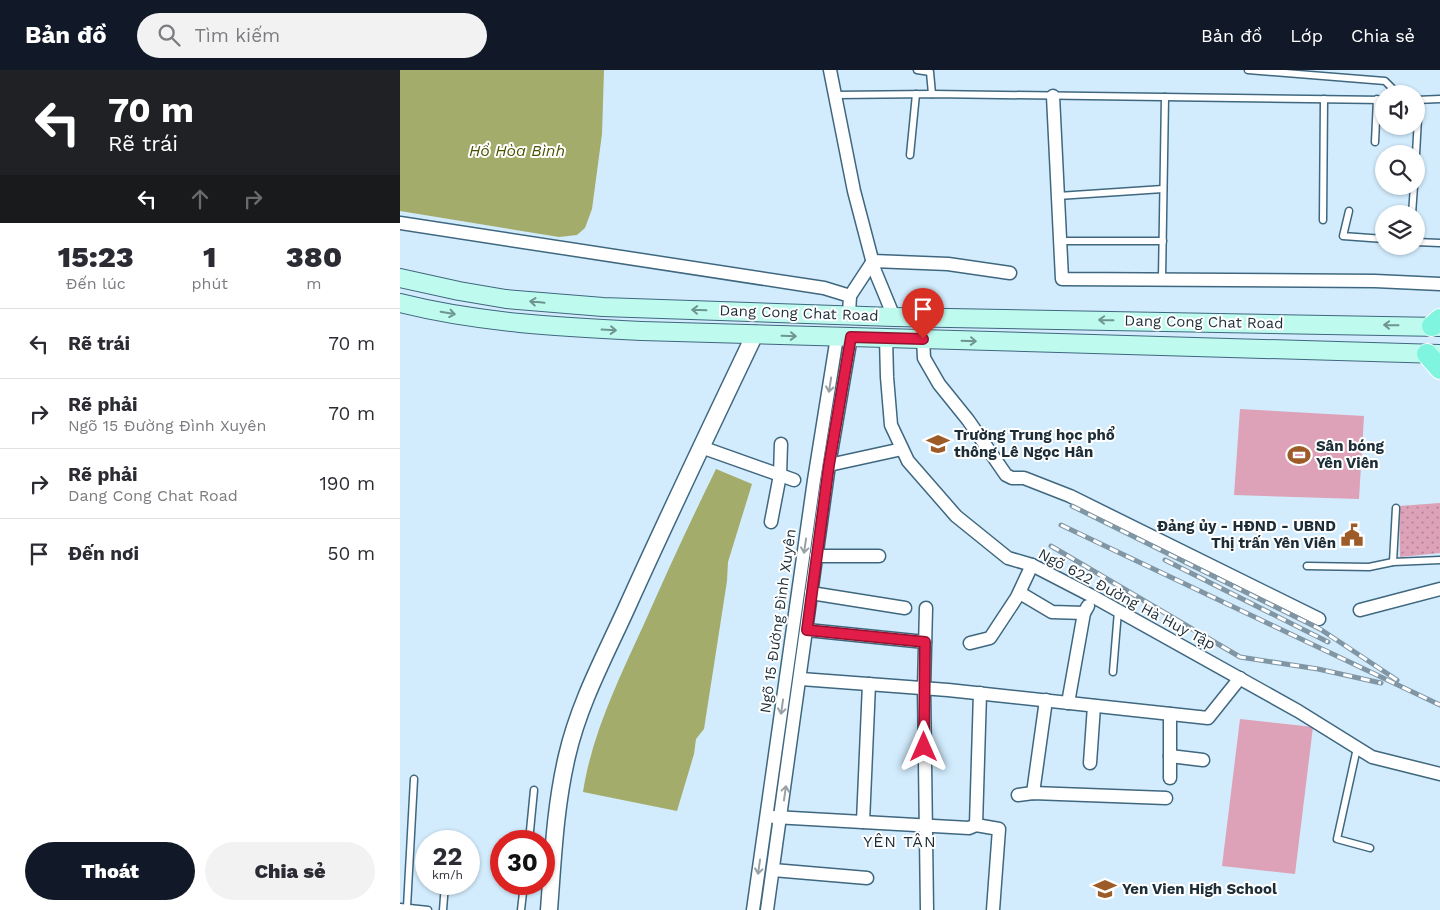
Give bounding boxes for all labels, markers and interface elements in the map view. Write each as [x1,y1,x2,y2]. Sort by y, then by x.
search box [137,13,487,58]
text: Bản đồ [25,21,107,49]
icon: search [155,21,183,49]
text: Tìm kiếm [195,24,280,47]
text: Bản đồ [1201,25,1262,46]
text: Lớp [1290,25,1323,46]
text: Chia sẻ [1351,25,1415,46]
map controls [1375,85,1425,255]
button: sound [1375,85,1425,135]
text: 70 m [108,89,194,131]
icon: left [25,90,90,155]
text: Rẽ trái [108,131,178,156]
water label: Hồ Hòa Bình [469,141,565,160]
button: search [1375,145,1425,195]
icon: left [133,185,161,213]
icon: ahead [186,185,214,213]
icon: right [239,185,267,213]
button: layers [1375,205,1425,255]
text: 15:23 [58,239,134,274]
text: 1 [203,239,216,274]
text: 380 [286,239,342,274]
text: Đến lúc [66,274,126,293]
text: phút [192,274,228,293]
text: m [306,274,322,293]
pin [902,288,944,339]
icon: arrive [909,295,937,323]
one-way arrow [529,297,545,307]
street label: Dang Cong Chat Road [719,301,879,325]
one-way arrow [691,305,707,314]
one-way arrow [439,308,455,318]
street label: Dang Cong Chat Road [1124,312,1284,332]
one-way arrow [1099,316,1115,325]
one-way arrow [1384,321,1400,330]
one-way arrow [601,325,617,334]
icon: left [25,330,53,358]
one-way arrow [781,331,797,340]
text: Rẽ trái [68,332,130,355]
text: 70 m [328,332,375,355]
one-way arrow [960,336,977,346]
one-way arrow [824,377,834,393]
text: Rẽ phải [68,393,138,416]
icon: right [25,400,53,428]
text: 70 m [328,402,375,425]
text: Ngõ 15 Đường Đình Xuyên [68,416,267,435]
place label: Trường Trung học phổ thông Lê Ngọc Hân [954,425,1115,461]
school or university icon: Trường Trung học phổ thông Lê Ngọc Hân [925,431,951,457]
place label: Sân bóng Yên Viên [1316,437,1385,472]
sports icon: Sân bóng Yên Viên [1286,442,1312,468]
text: Rẽ phải [68,463,138,486]
icon: right [25,470,53,498]
text: 190 m [319,472,375,495]
text: Dang Cong Chat Road [68,486,238,505]
place label: Đảng ủy - HĐND - UBND Thị trấn Yên Viên [1157,517,1336,552]
public building icon: Đảng ủy - HĐND - UBND Thị trấn Yên Viên [1339,522,1365,548]
street label: Ngõ 15 Đường Đình Xuyên [756,528,800,714]
one-way arrow [800,537,810,553]
icon: arrive [25,540,53,568]
text: Đến nơi [68,542,139,565]
text: 50 m [328,542,375,565]
street label: Ngõ 622 Đường Hà Huy Tập [1035,545,1219,653]
one-way arrow [777,698,787,714]
position arrow [897,720,949,772]
one-way arrow [780,785,790,801]
speed limit sign: 30 [490,830,555,895]
district label: YÊN TÂN [863,832,937,851]
button: Thoát [25,842,195,900]
button: Chia sẻ [205,842,375,900]
text: 22 [433,842,462,871]
one-way arrow [753,859,763,875]
text: km/h [432,868,463,882]
school or university icon: Yen Vien High School [1092,876,1118,902]
place label: Yen Vien High School [1122,880,1277,898]

